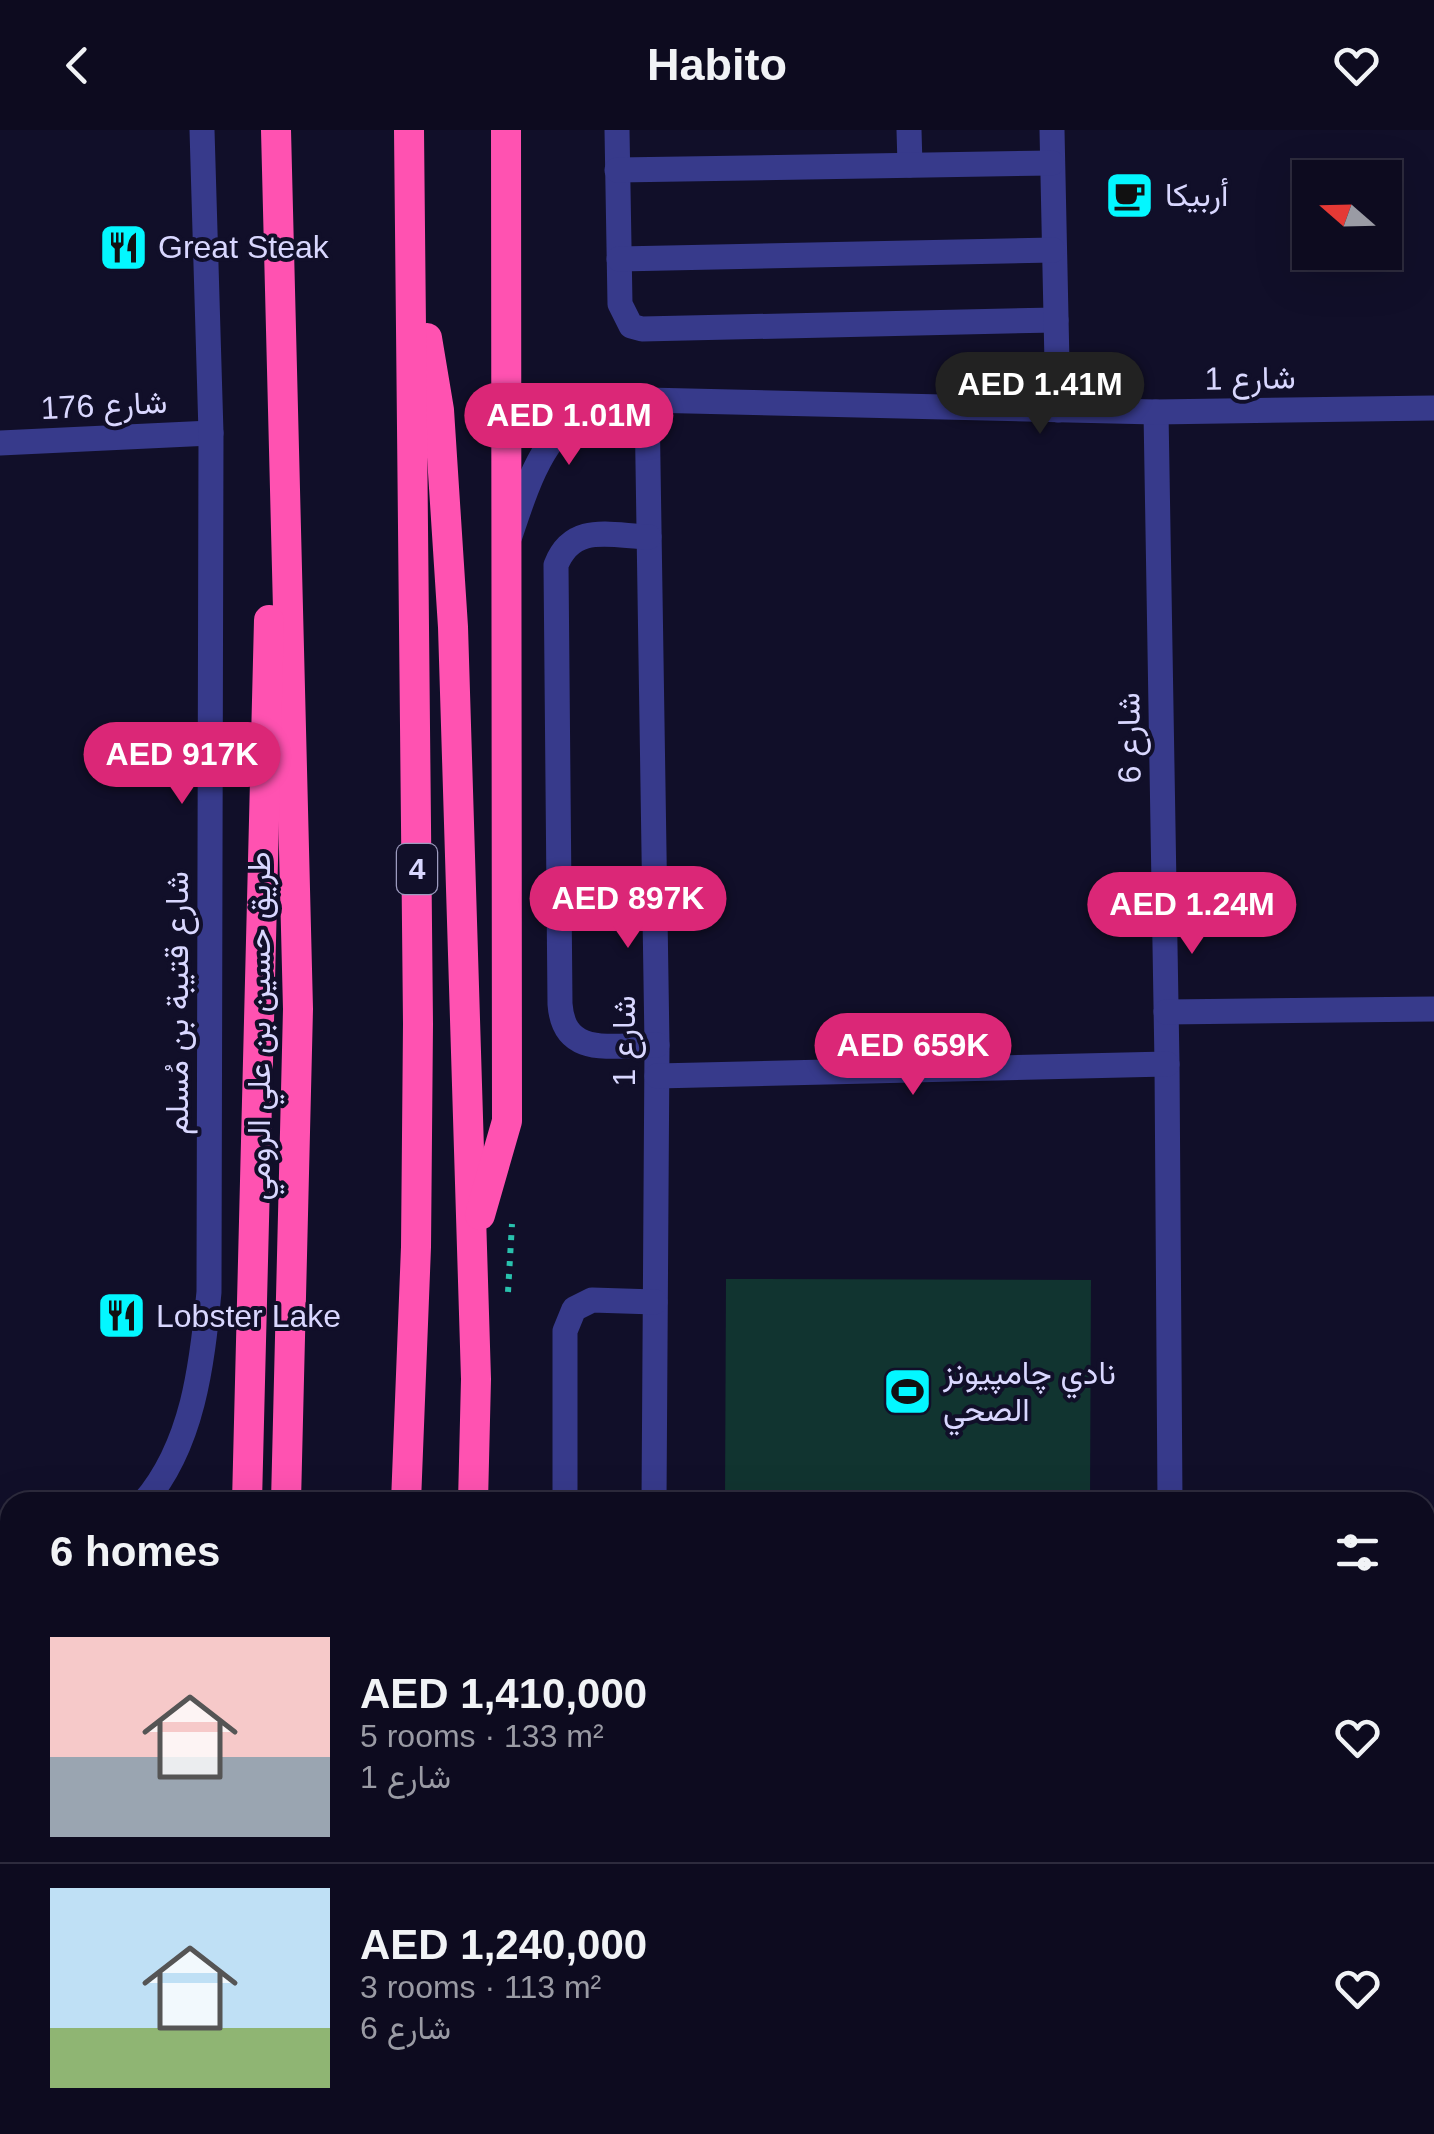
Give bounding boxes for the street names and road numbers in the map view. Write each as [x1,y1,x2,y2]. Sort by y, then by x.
street label: شارع 1 [1204,359,1296,401]
street label: شارع 176 [40,384,168,430]
street label: شارع 6 [1110,692,1152,784]
road number: 4 [397,844,437,894]
street label: طريق حسين بن علي الرومي [241,852,285,1200]
street label: شارع قتيبة بن مُسلم [159,871,199,1135]
street label: شارع 1 [606,995,646,1087]

